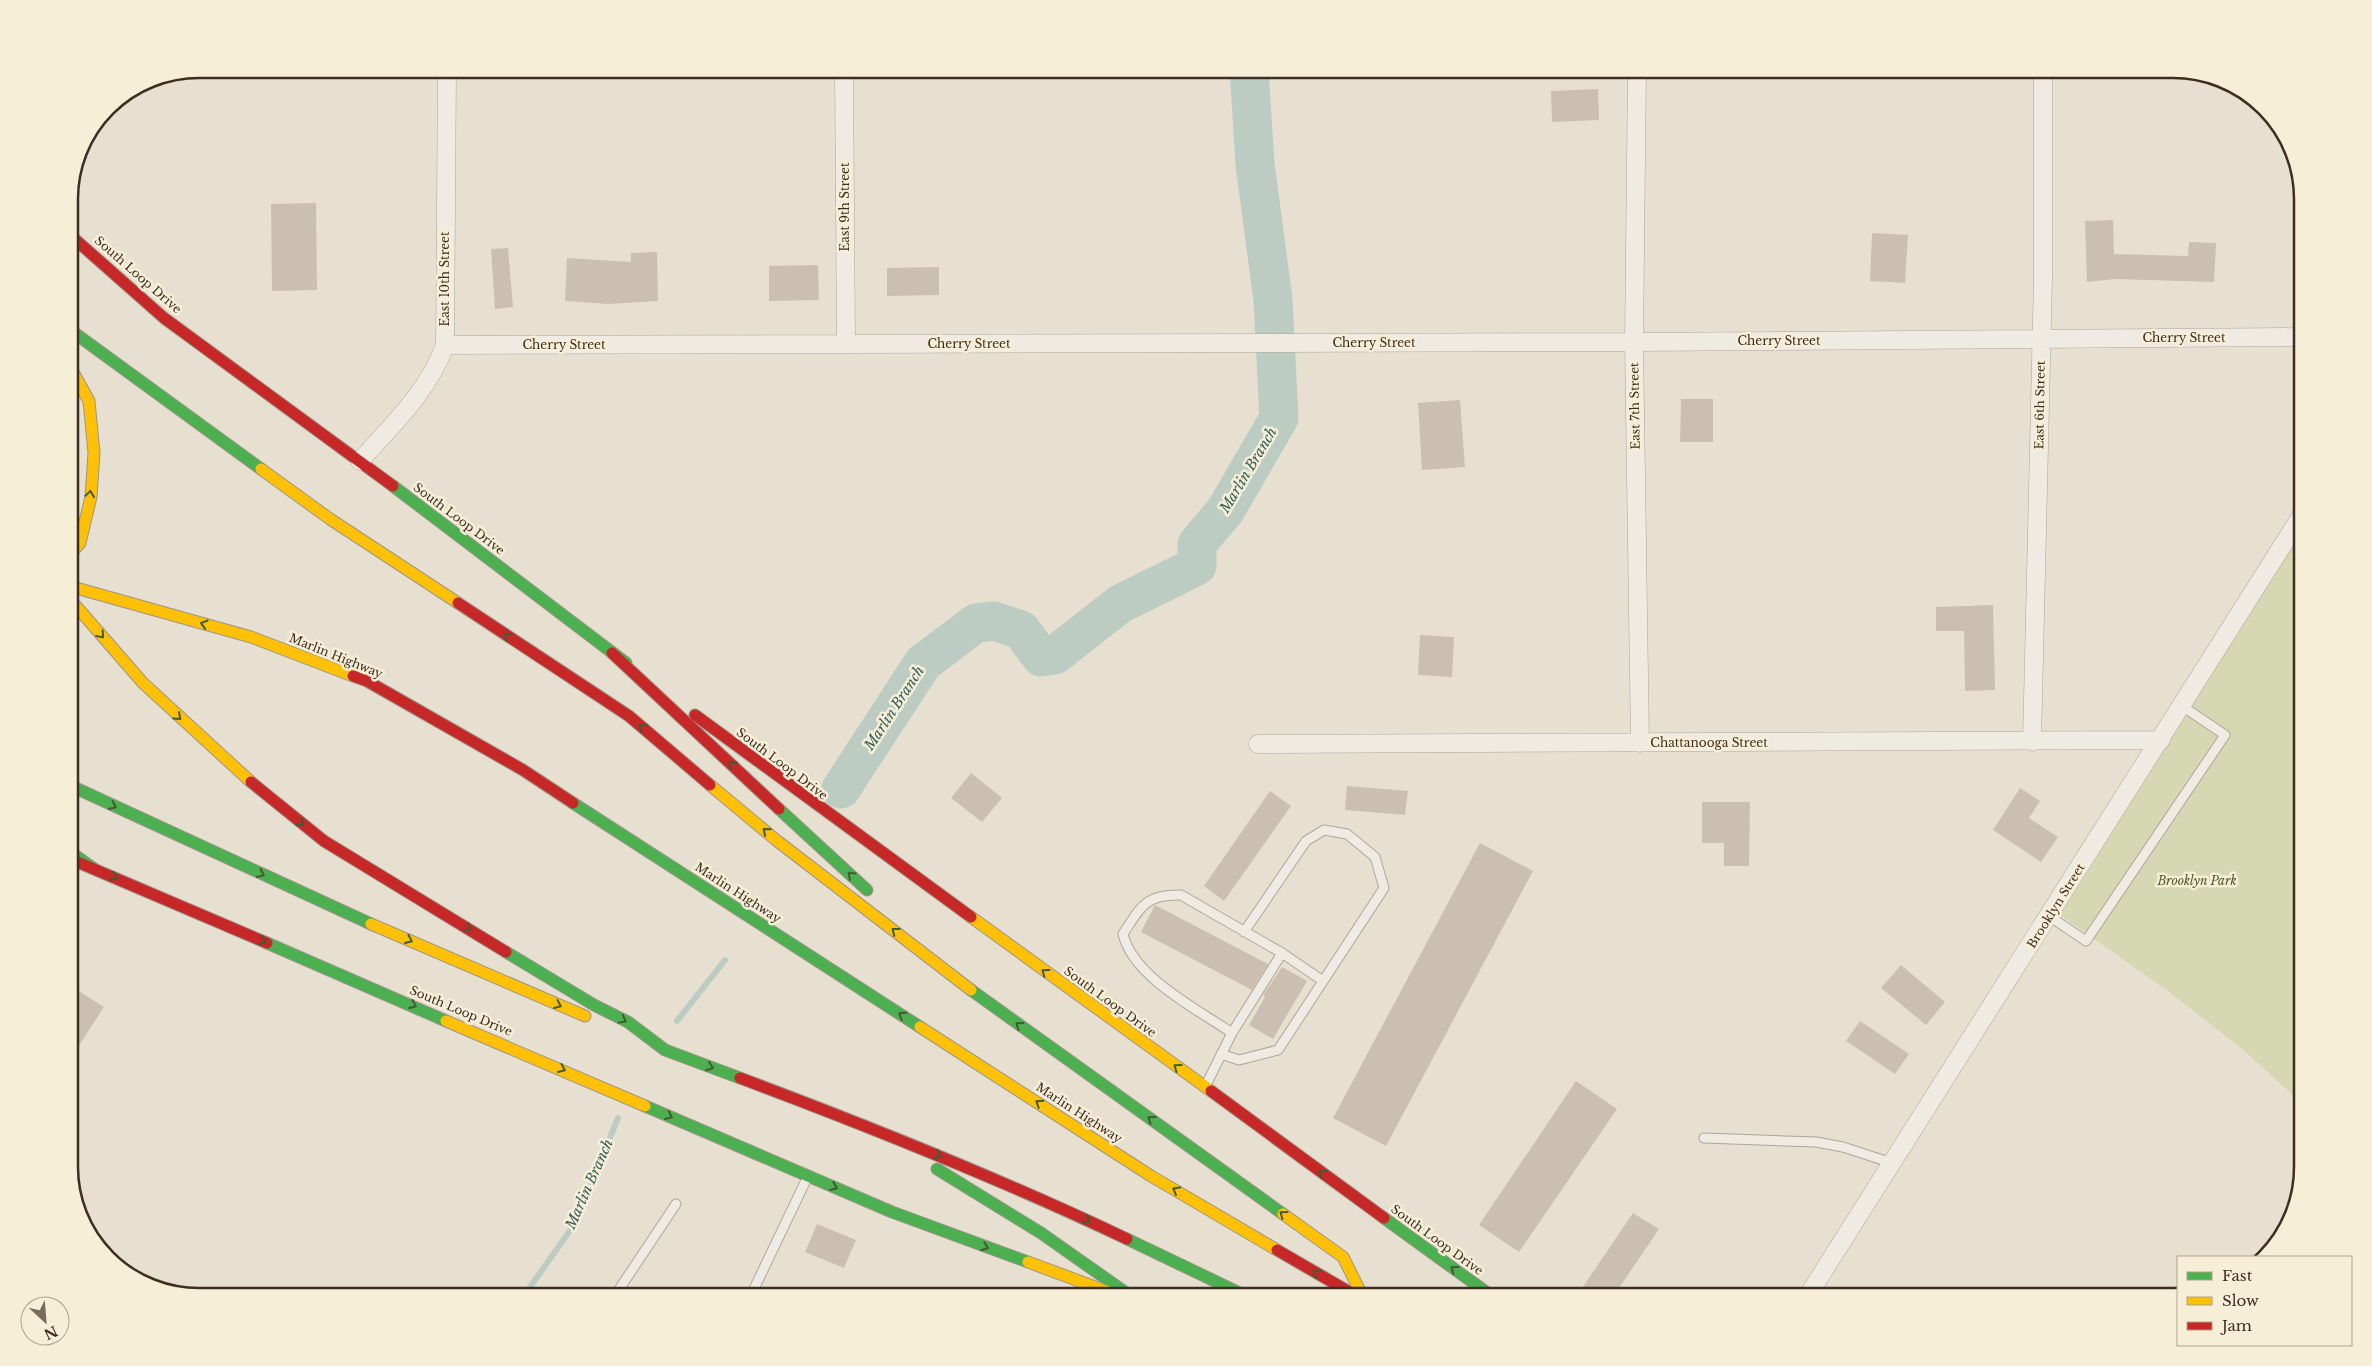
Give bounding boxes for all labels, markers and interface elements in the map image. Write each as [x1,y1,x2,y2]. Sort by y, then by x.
street label: East 9th Street [837,162,852,251]
street label: East 10th Street [437,231,452,327]
street label: South Loop Drive [92,233,185,316]
street label: Cherry Street [2142,330,2226,345]
street label: Cherry Street [1737,333,1821,348]
street label: Cherry Street [1332,335,1416,350]
street label: Cherry Street [927,336,1011,351]
street label: Cherry Street [522,337,606,352]
street label: East 6th Street [2031,360,2048,450]
street label: East 7th Street [1626,362,1643,450]
water label: Marlin Branch [1215,424,1281,517]
street label: South Loop Drive [411,479,508,558]
one-way arrow [85,490,95,499]
one-way arrow [201,619,209,629]
one-way arrow [95,629,104,638]
street label: Marlin Highway [287,630,386,681]
one-way arrow [503,633,513,642]
water label: Marlin Branch [860,663,928,754]
one-way arrow [172,711,181,720]
one-way arrow [638,724,647,733]
street label: South Loop Drive [734,724,831,803]
street label: Chattanooga Street [1650,735,1768,750]
one-way arrow [728,761,737,770]
one-way arrow [108,800,117,810]
one-way arrow [296,817,305,826]
one-way arrow [763,829,772,837]
street label: Marlin Highway [692,859,784,926]
street label: Brooklyn Street [2023,860,2088,951]
one-way arrow [256,868,265,879]
one-way arrow [109,871,118,882]
one-way arrow [847,872,856,881]
park label: Brooklyn Park [2156,873,2237,888]
one-way arrow [462,922,471,932]
one-way arrow [892,928,901,936]
one-way arrow [258,934,267,945]
one-way arrow [404,934,413,945]
street label: South Loop Drive [1061,963,1159,1040]
one-way arrow [1041,969,1051,978]
street label: South Loop Drive [408,982,515,1039]
one-way arrow [408,998,417,1009]
one-way arrow [553,998,562,1009]
one-way arrow [899,1012,908,1021]
one-way arrow [617,1014,626,1024]
one-way arrow [1016,1022,1025,1030]
one-way arrow [705,1061,714,1071]
one-way arrow [557,1063,566,1074]
one-way arrow [1174,1065,1183,1073]
street label: Marlin Highway [1033,1079,1125,1146]
one-way arrow [1035,1100,1044,1109]
one-way arrow [664,1109,673,1120]
one-way arrow [1147,1116,1157,1125]
water label: Marlin Branch [561,1136,617,1233]
one-way arrow [933,1149,942,1160]
one-way arrow [1319,1170,1328,1179]
one-way arrow [829,1181,838,1192]
one-way arrow [1172,1187,1181,1197]
street label: South Loop Drive [1388,1201,1486,1278]
one-way arrow [1279,1211,1289,1220]
one-way arrow [1082,1214,1091,1224]
one-way arrow [981,1241,989,1251]
legend [2177,1256,2352,1346]
one-way arrow [1451,1266,1460,1274]
text: Fast [2222,1266,2253,1285]
one-way arrow [1312,1269,1321,1279]
text: Slow [2222,1291,2259,1310]
north arrow [20,1296,70,1346]
text: Jam [2220,1316,2252,1335]
text: N [41,1322,61,1344]

